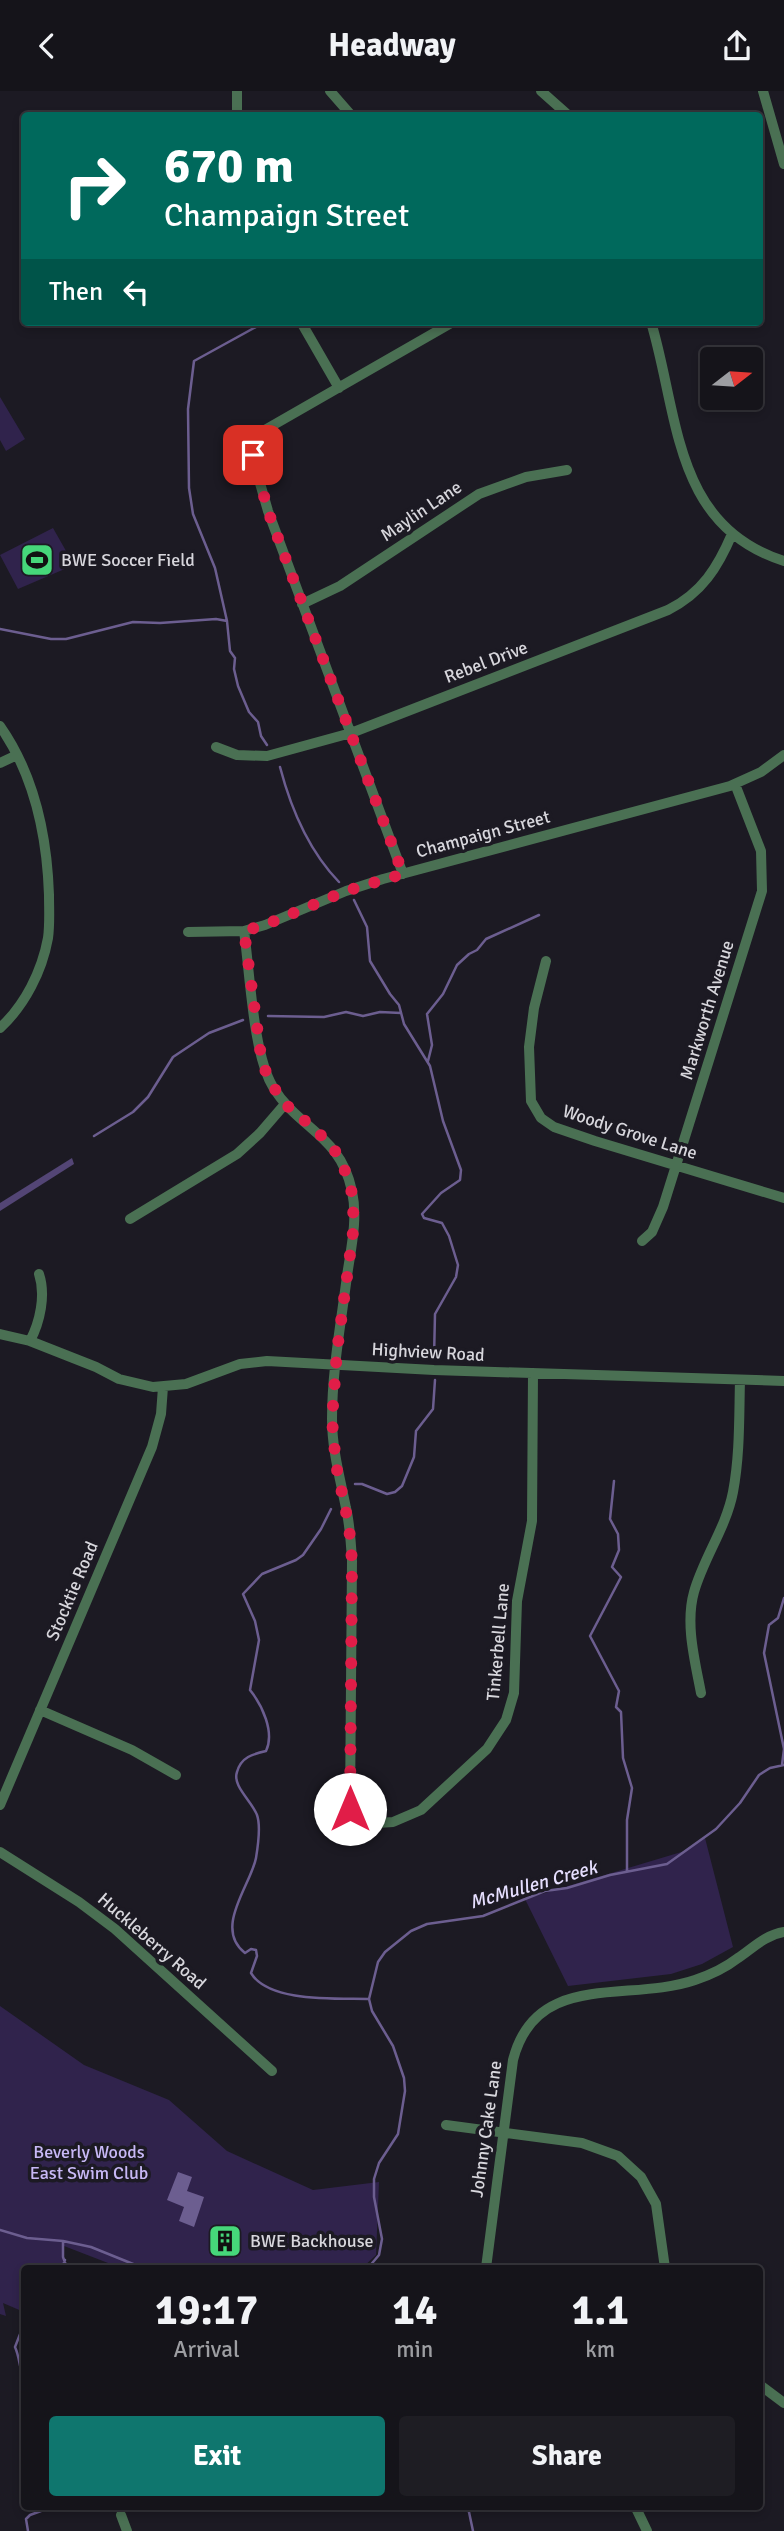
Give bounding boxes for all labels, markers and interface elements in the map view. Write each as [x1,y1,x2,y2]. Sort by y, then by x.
text: Headway [328,26,456,65]
icon: back [28,27,66,65]
icon: share [718,27,756,65]
text: 670 m [164,136,294,196]
icon: right [49,140,140,231]
text: Champaign Street [164,196,409,235]
icon: left [117,273,155,311]
text: Then [49,276,103,308]
north arrow [700,347,763,409]
map controls [700,347,763,410]
pin [223,425,283,485]
icon: arrive [234,436,272,474]
street label: Maylin Lane [376,476,466,546]
sports icon: BWE Soccer Field [18,541,56,579]
place label: BWE Soccer Field [61,549,195,571]
street label: Rebel Drive [441,636,531,688]
street label: Champaign Street [414,806,552,862]
street label: Markworth Avenue [675,938,739,1082]
street label: Woody Grove Lane [560,1100,700,1164]
street label: Highview Road [371,1338,485,1366]
street label: Stocktie Road [41,1538,103,1644]
street label: Tinkerbell Lane [482,1582,514,1702]
position arrow [313,1772,387,1846]
water label: McMullen Creek [467,1855,601,1915]
street label: Huckleberry Road [93,1888,211,1994]
street label: Johnny Cake Lane [466,2059,506,2199]
park label: Beverly Woods East Swim Club [30,2141,148,2184]
building icon: BWE Backhouse [206,2222,244,2260]
place label: BWE Backhouse [250,2230,374,2252]
text: 19:17 [155,2285,258,2336]
text: 14 [392,2285,438,2336]
text: 1.1 [572,2285,629,2336]
text: Arrival [173,2335,240,2364]
text: min [396,2335,433,2364]
text: km [585,2335,615,2364]
button: Exit [49,2416,385,2496]
button: Share [399,2416,735,2496]

